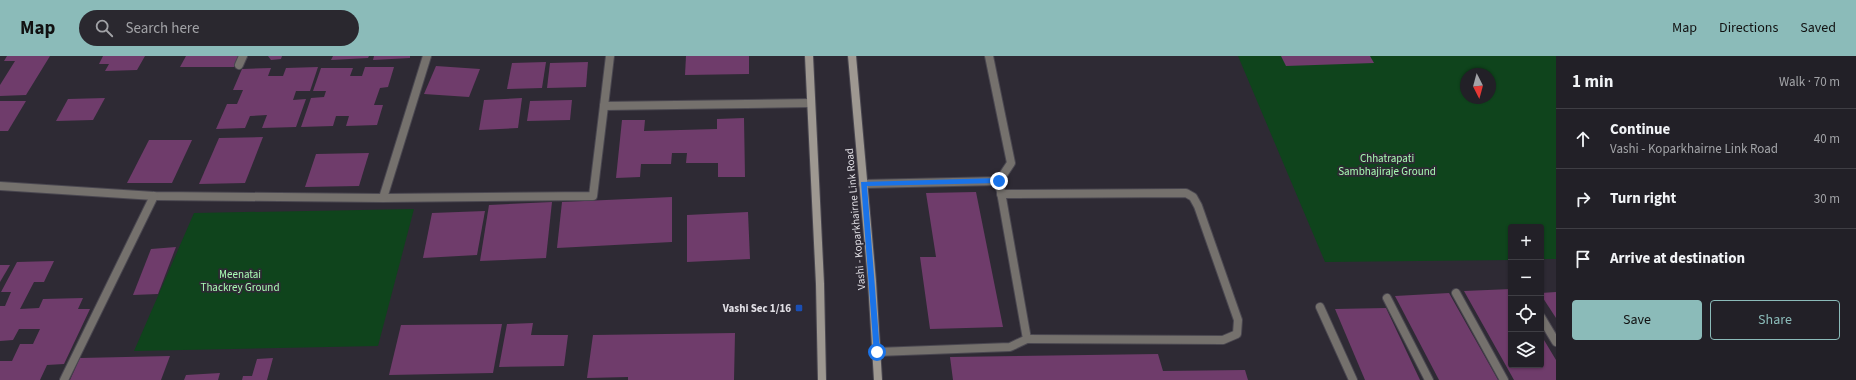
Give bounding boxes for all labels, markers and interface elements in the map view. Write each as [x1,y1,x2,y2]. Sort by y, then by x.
search box [79,10,359,46]
text: Map [20,15,55,42]
icon: search [93,17,115,39]
text: Search here [125,18,199,39]
text: Map [1672,18,1697,38]
text: Directions [1719,18,1778,38]
text: Saved [1800,18,1836,38]
north arrow [1460,68,1496,104]
text: 1 min [1572,70,1613,94]
text: Walk · 70 m [1779,73,1840,91]
text: Continue [1610,119,1670,140]
icon: ahead [1572,128,1594,150]
text: 40 m [1814,130,1840,148]
text: Vashi - Koparkhairne Link Road [1610,140,1778,158]
street label: Vashi - Koparkhairne Link Road [842,148,869,290]
park label: Chhatrapati Sambhajiraje Ground [1338,151,1436,179]
route end [990,172,1008,190]
icon: right [1572,188,1594,210]
text: Turn right [1610,188,1676,209]
text: 30 m [1814,190,1840,208]
map controls [1508,224,1544,368]
button: + [1508,224,1544,260]
icon: arrive [1572,248,1594,270]
text: Arrive at destination [1610,248,1745,269]
button: − [1508,260,1544,296]
park label: Meenatai Thackrey Ground [200,267,280,295]
button: locate [1508,296,1544,332]
button: Save [1572,300,1702,340]
button: Share [1710,300,1840,340]
place label: Vashi Sec 1/16 [722,301,791,316]
marker: Vashi Sec 1/16 [794,303,804,313]
button: layers [1508,332,1544,368]
route start [868,343,886,361]

